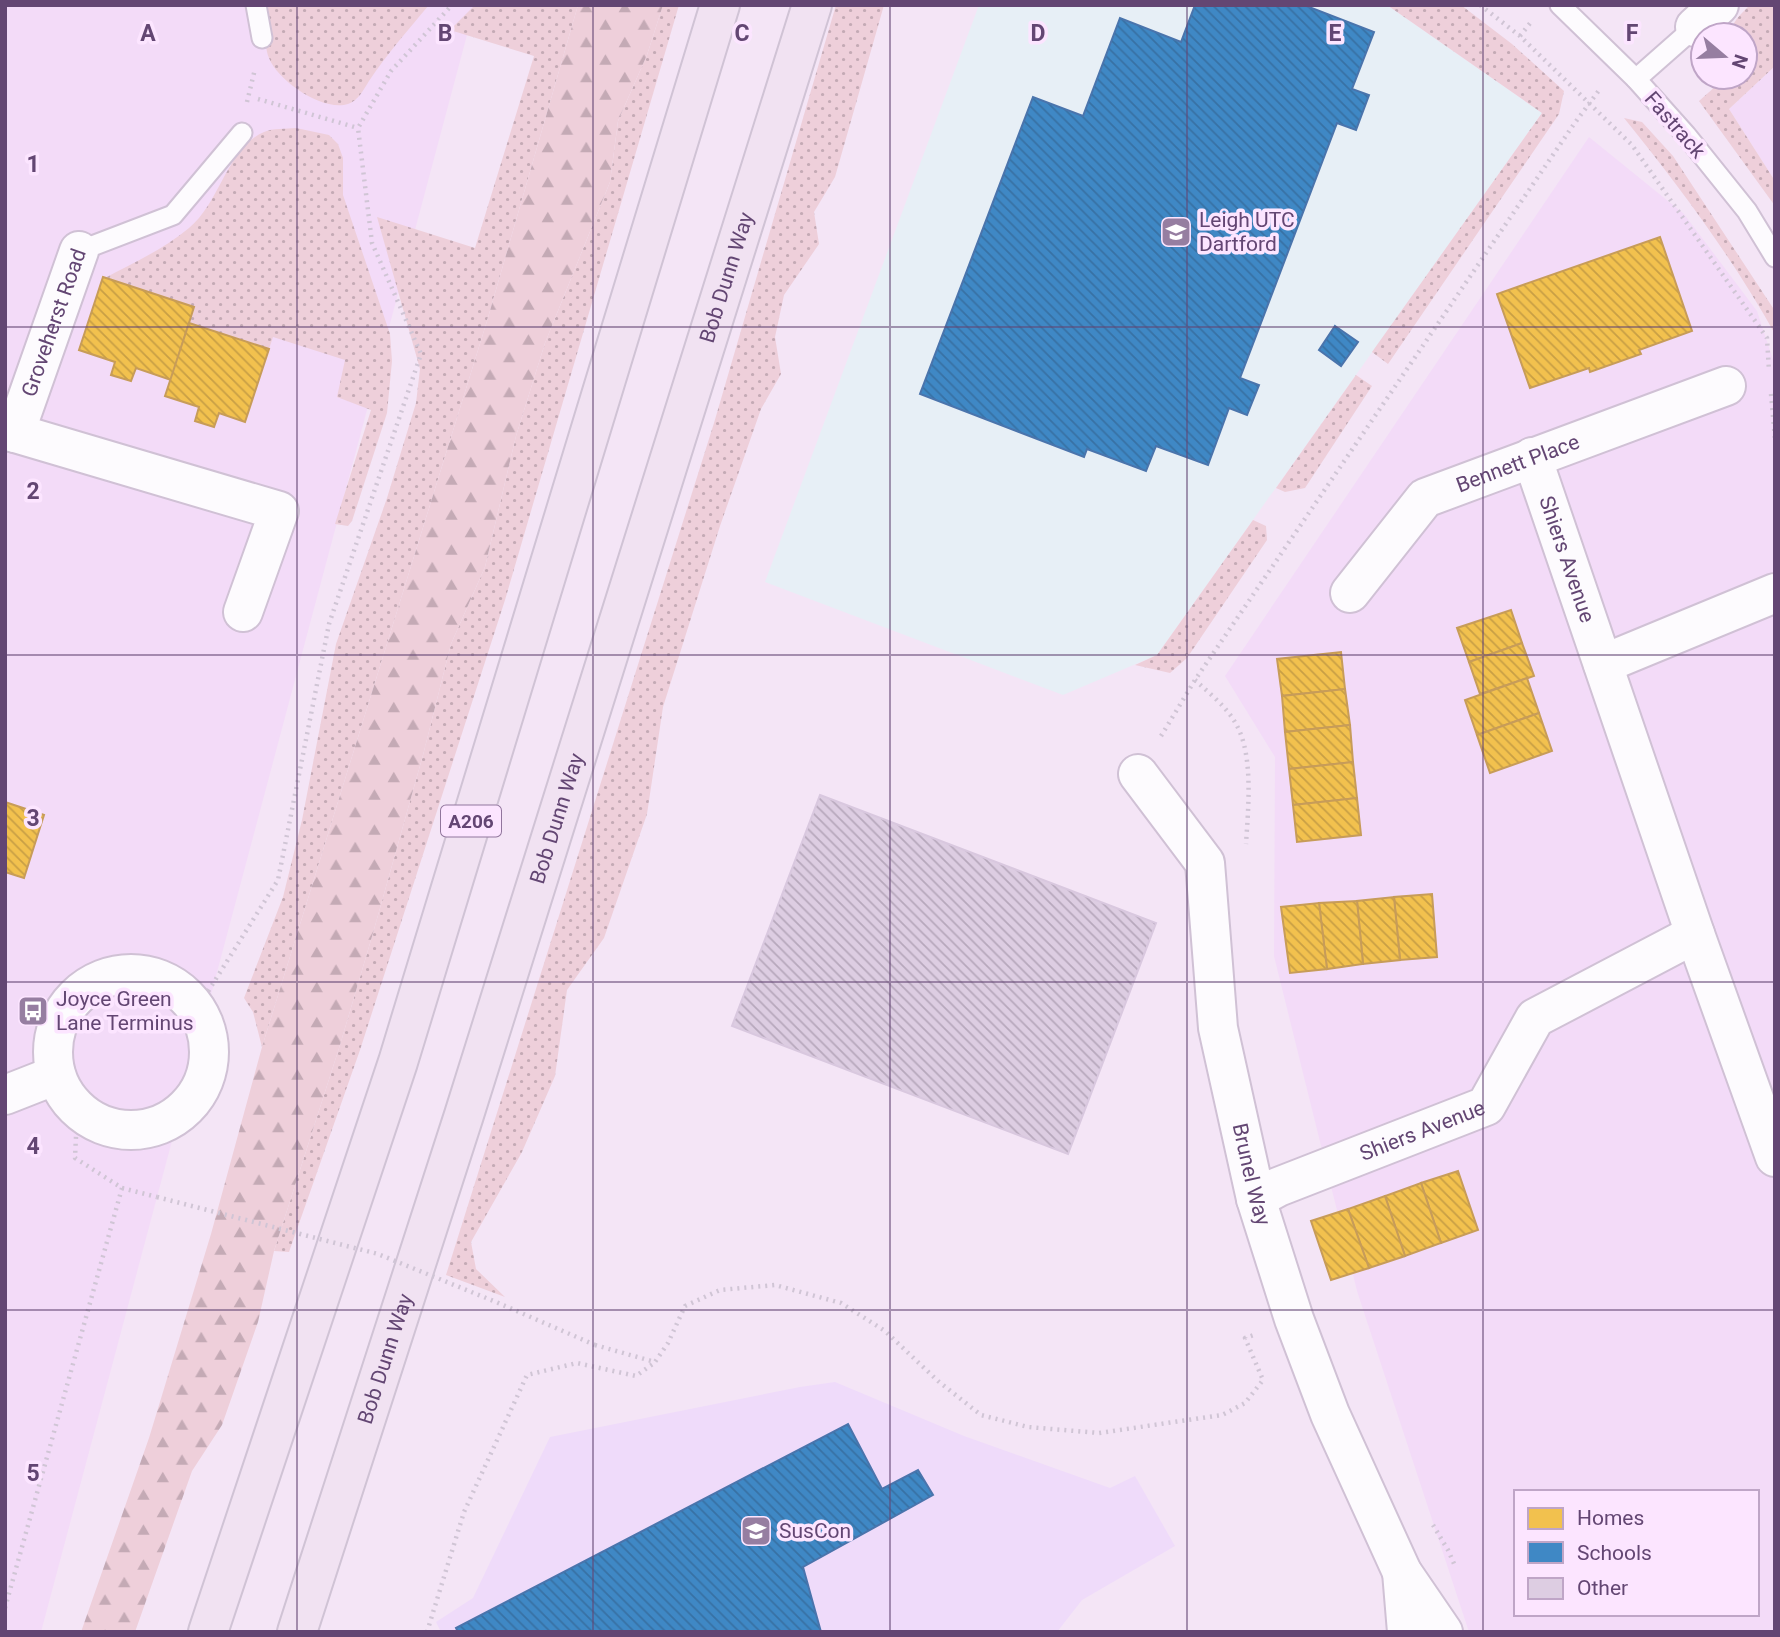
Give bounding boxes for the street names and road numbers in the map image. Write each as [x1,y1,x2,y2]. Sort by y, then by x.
street label: Fastrack [1640,87,1711,163]
street label: Bob Dunn Way [695,209,758,346]
street label: Groveherst Road [17,245,91,400]
street label: Bennett Place [1453,430,1583,497]
street label: Shiers Avenue [1534,493,1600,626]
street label: Bob Dunn Way [525,750,589,887]
road number: A206 [441,806,501,836]
street label: Shiers Avenue [1356,1096,1488,1166]
street label: Brunel Way [1228,1121,1276,1229]
street label: Bob Dunn Way [353,1291,417,1427]

